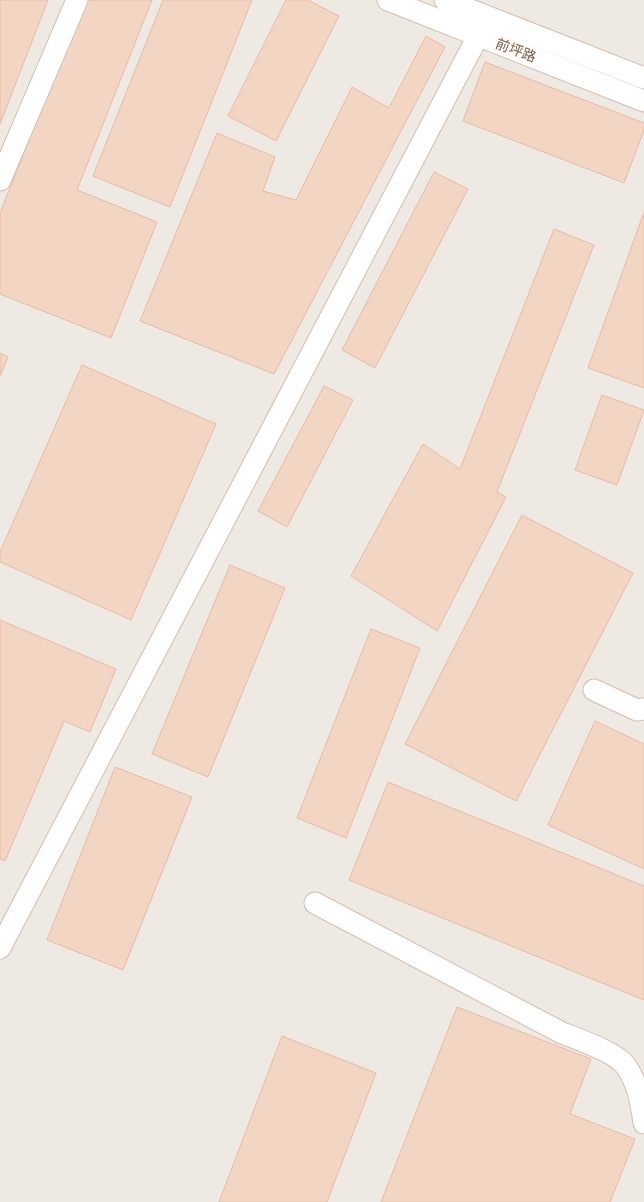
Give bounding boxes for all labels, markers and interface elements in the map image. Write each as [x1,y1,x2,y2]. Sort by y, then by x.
street label: 前坪路 [493,34,539,66]

